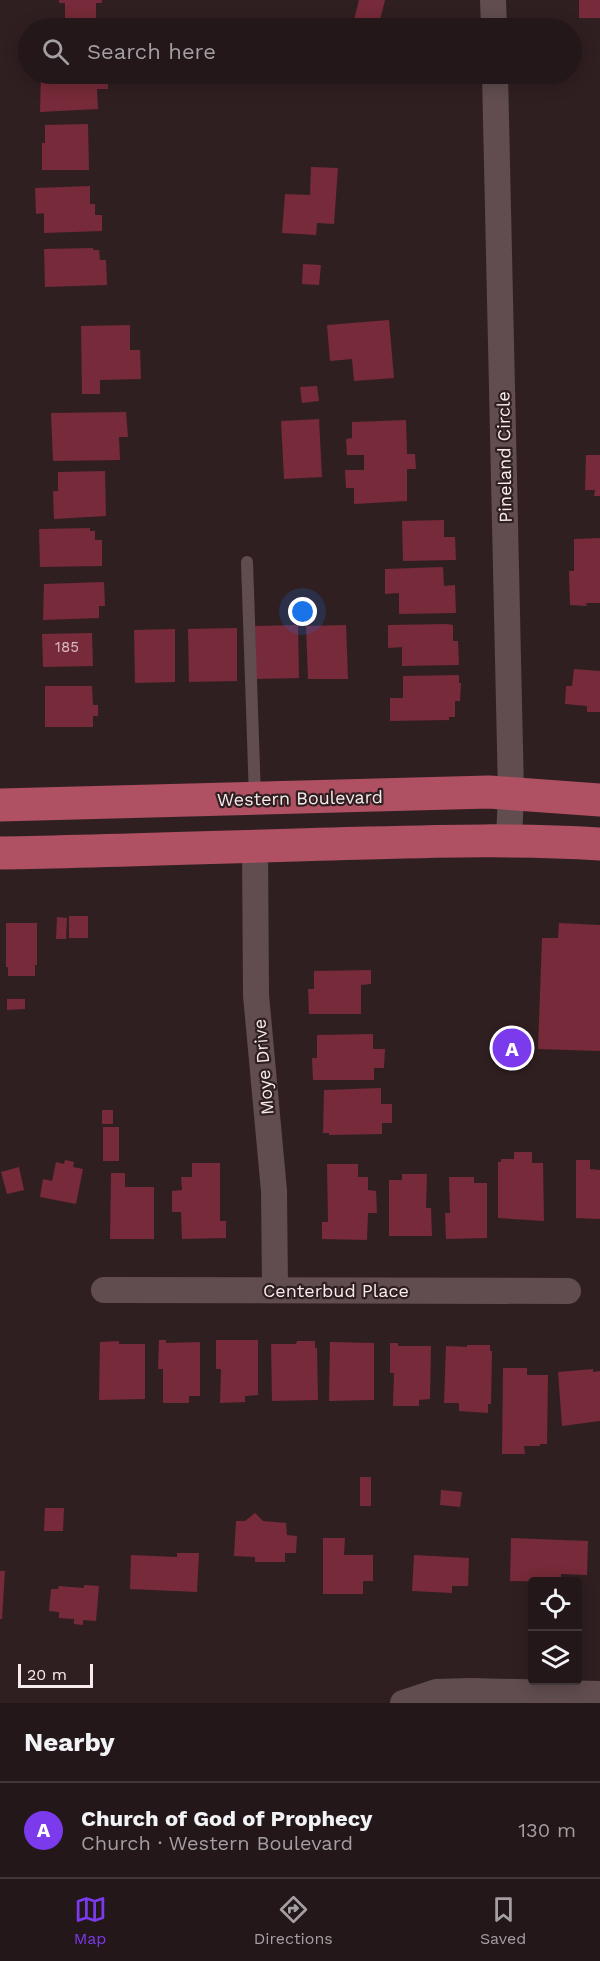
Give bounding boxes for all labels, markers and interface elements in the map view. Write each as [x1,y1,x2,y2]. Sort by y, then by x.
search box [18,18,582,84]
icon: search [39,35,72,68]
text: Search here [87,39,216,64]
street label: Pineland Circle [492,391,516,523]
your location [288,597,317,626]
house number: 185 [55,638,79,656]
street label: Western Boulevard [217,786,383,810]
street label: Moye Drive [248,1018,278,1116]
pin: A [492,1026,532,1070]
street label: Centerbud Place [263,1280,409,1301]
map controls [528,1577,582,1685]
button: locate [528,1577,582,1631]
button: layers [528,1631,582,1685]
scale bar [18,1661,93,1688]
text: 20 m [27,1665,67,1684]
text: Nearby [24,1727,115,1757]
text: Church of God of Prophecy [81,1806,373,1831]
text: A [37,1818,50,1842]
text: 130 m [518,1818,576,1842]
text: Church · Western Boulevard [81,1831,353,1855]
tab: Map [74,1893,107,1948]
tab: Directions [254,1893,333,1948]
tab: Saved [480,1893,526,1948]

